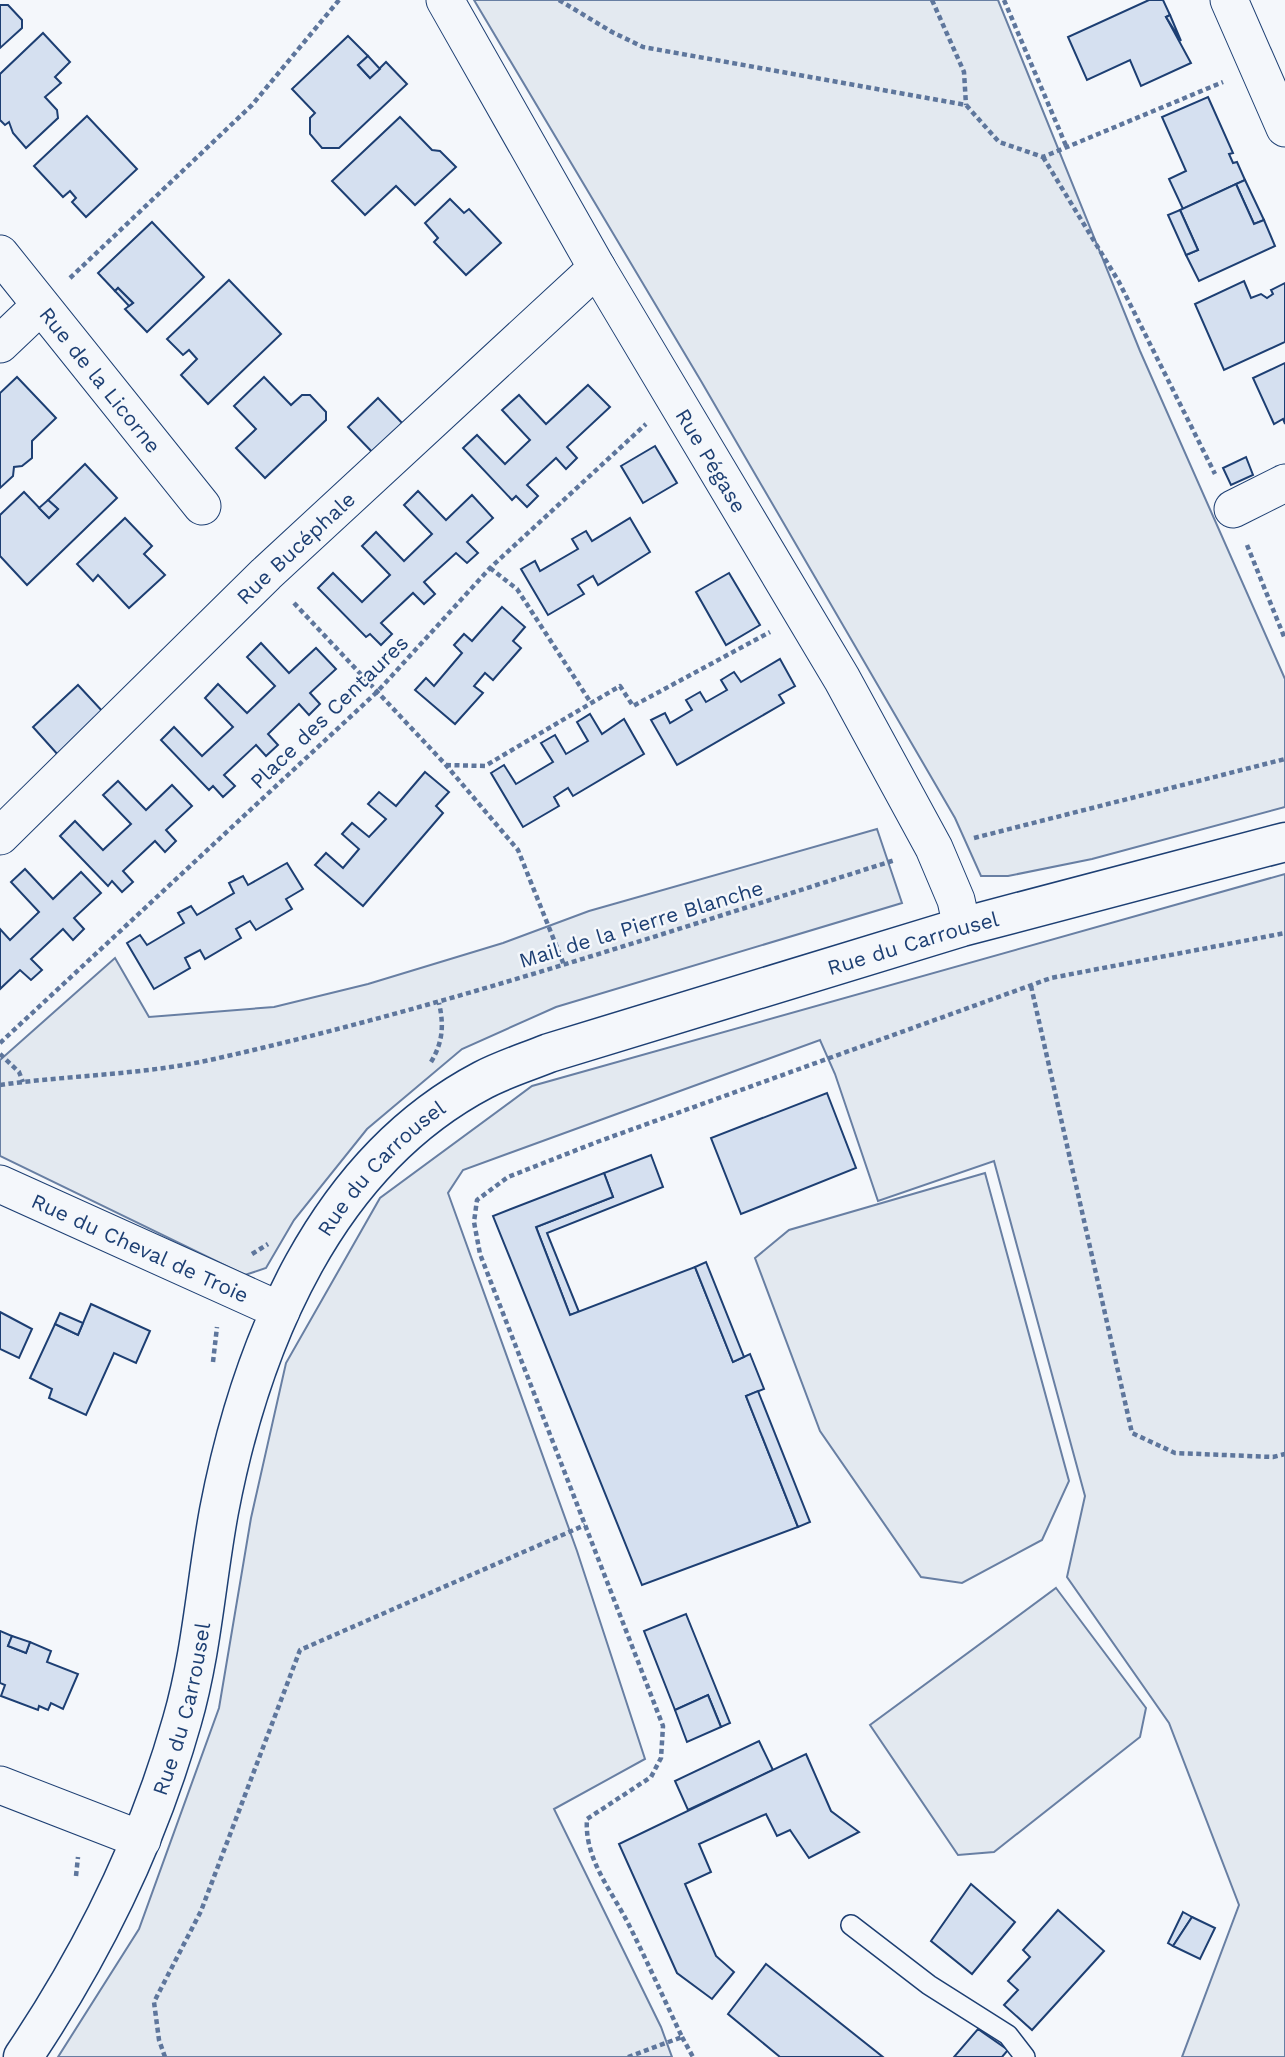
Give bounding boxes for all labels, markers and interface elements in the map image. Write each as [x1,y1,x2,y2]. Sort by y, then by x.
street label: Rue de la Licorne [35,302,167,458]
street label: Rue Pégase [671,404,752,517]
street label: Rue Bucéphale [231,486,360,609]
street label: Place des Centaures [245,630,413,794]
street label: Mail de la Pierre Blanche [516,875,766,973]
street label: Rue du Carrousel [824,905,1002,980]
street label: Rue du Carrousel [311,1094,450,1240]
street label: Rue du Cheval de Troie [28,1188,253,1307]
street label: Rue du Carrousel [147,1620,215,1799]

